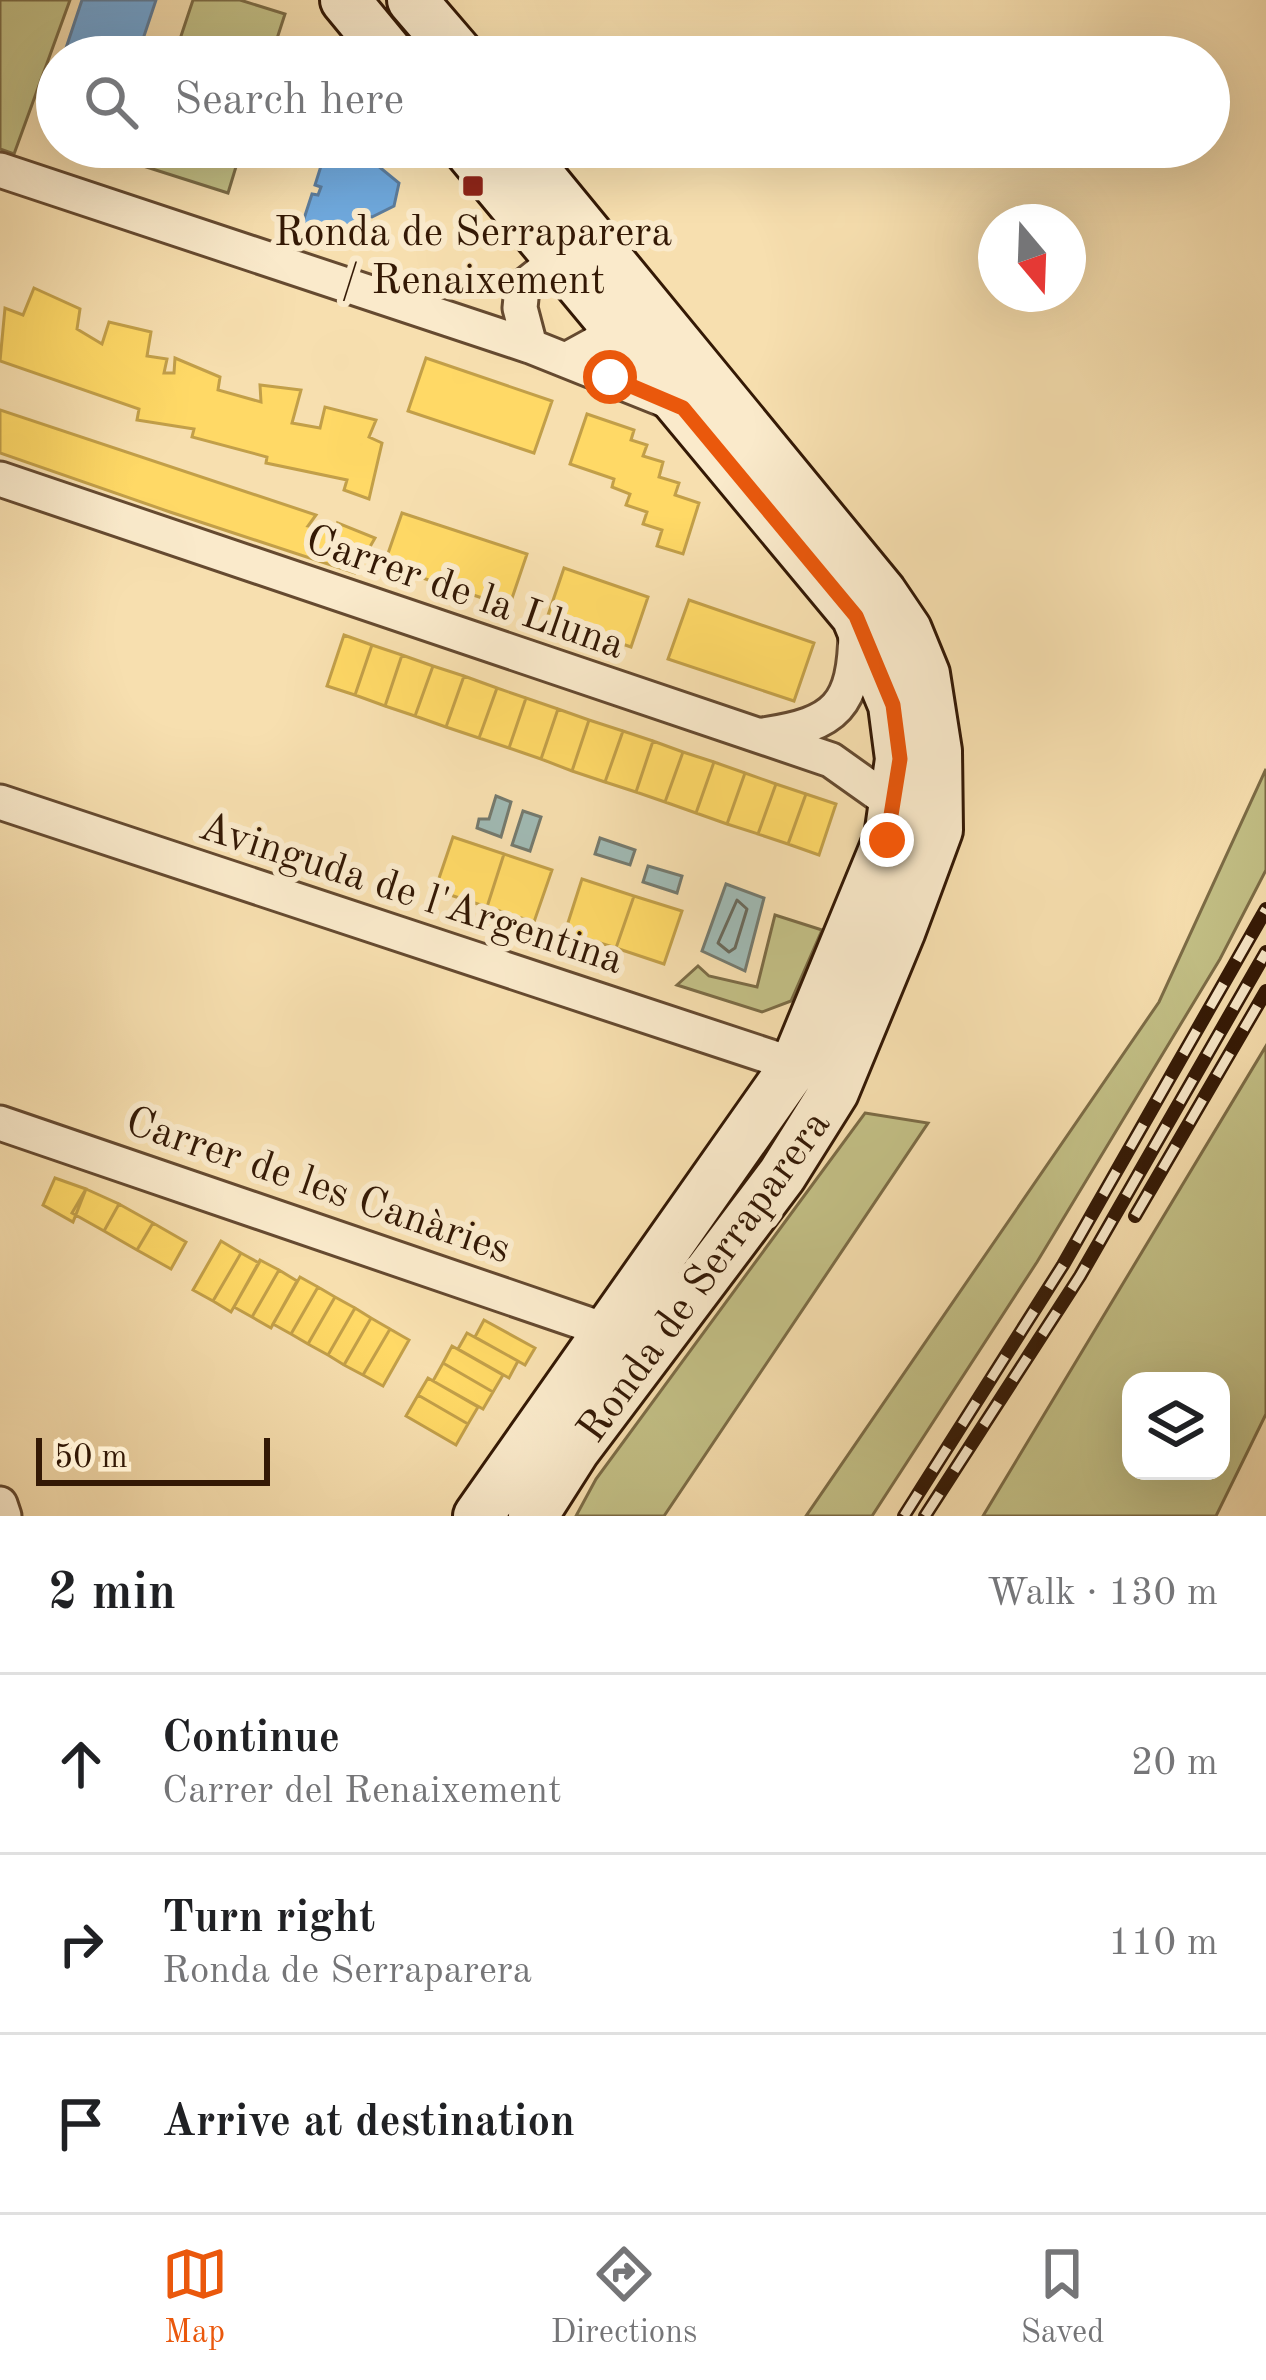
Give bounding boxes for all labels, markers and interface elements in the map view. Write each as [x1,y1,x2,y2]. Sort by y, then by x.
search box [36,36,1230,168]
icon: search [78,69,144,135]
text: Search here [174,79,404,124]
marker: Ronda de Serraparera / Renaixement [460,173,486,199]
north arrow [978,204,1086,312]
place label: Ronda de Serraparera / Renaixement [274,213,672,303]
route start [583,350,637,404]
street label: Carrer de la Lluna [300,520,629,668]
street label: Avinguda de l'Argentina [194,806,628,983]
route end [860,813,914,867]
street label: Carrer de les Canàries [120,1101,515,1272]
street label: Ronda de Serraparera [571,1104,839,1451]
map controls [1122,1372,1230,1480]
button: layers [1122,1372,1230,1480]
scale bar [36,1432,270,1485]
text: 50 m [54,1442,128,1475]
text: 2 min [48,1569,176,1620]
text: Walk · 130 m [987,1574,1218,1613]
text: Continue [162,1717,340,1762]
icon: ahead [48,1731,114,1797]
text: 20 m [1131,1744,1218,1783]
text: Carrer del Renaixement [162,1772,562,1811]
text: Turn right [162,1897,375,1942]
icon: right [48,1911,114,1977]
text: 110 m [1108,1924,1218,1963]
text: Ronda de Serraparera [162,1952,532,1991]
icon: arrive [48,2091,114,2157]
text: Arrive at destination [162,2101,575,2146]
tab: Map [162,2241,228,2354]
tab: Directions [551,2241,697,2354]
tab: Saved [1020,2241,1104,2354]

